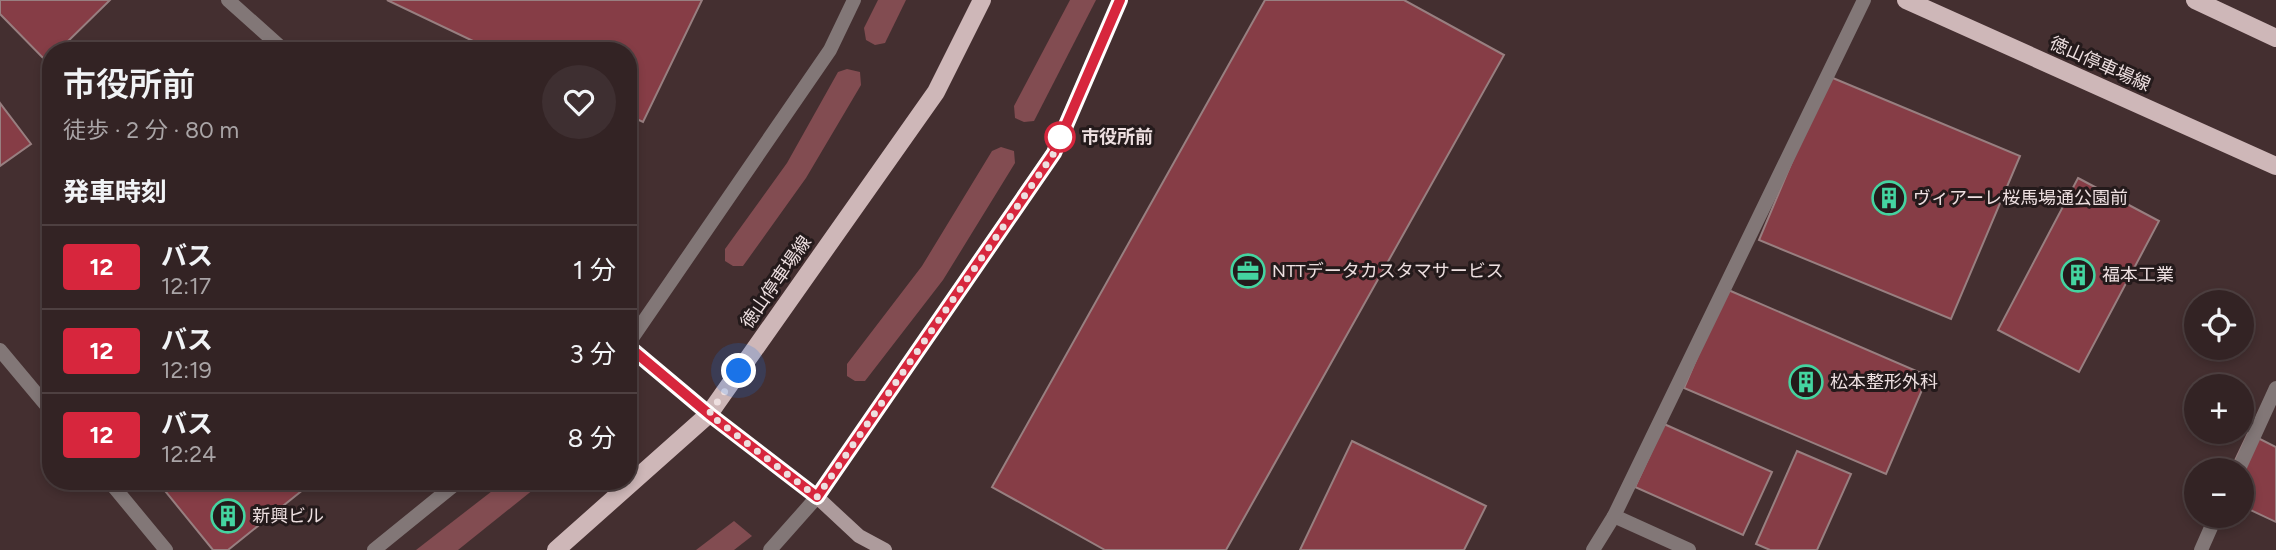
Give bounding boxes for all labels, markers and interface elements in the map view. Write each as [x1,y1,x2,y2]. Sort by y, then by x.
street label: 徳山停車場線 [2046,32,2154,96]
text: 市役所前 [63,65,195,104]
button: heart [542,65,616,139]
text: 徒歩 · 2 分 · 80 m [63,116,239,144]
marker: 市役所前 [1045,122,1075,152]
place label: 市役所前 [1081,126,1153,148]
text: 発車時刻 [63,176,167,208]
building icon: ヴィアーレ桜馬場通公園前 [1870,179,1908,217]
place label: ヴィアーレ桜馬場通公園前 [1913,187,2128,209]
street label: 徳山停車場線 [736,231,816,333]
text: バス [161,240,213,272]
text: 12 [89,252,114,281]
office icon: NTTデータカスタマサービス [1229,252,1267,290]
text: 1 分 [573,254,616,286]
building icon: 福本工業 [2059,256,2097,294]
place label: NTTデータカスタマサービス [1272,260,1504,282]
place label: 福本工業 [2102,264,2174,286]
text: 12:17 [161,272,211,300]
map controls [2184,290,2254,528]
button: locate [2184,290,2254,360]
text: バス [161,324,213,356]
text: 12 [89,336,114,365]
text: 3 分 [569,338,616,370]
your location [721,353,756,388]
text: 12:19 [161,356,212,384]
building icon: 松本整形外科 [1787,363,1825,401]
place label: 松本整形外科 [1830,371,1938,393]
button: + [2184,374,2254,444]
text: バス [161,408,213,440]
text: 12 [89,420,114,449]
text: 8 分 [568,422,616,454]
text: 12:24 [161,440,216,468]
button: − [2184,458,2254,528]
building icon: 新興ビル [209,497,247,535]
place label: 新興ビル [252,505,324,527]

